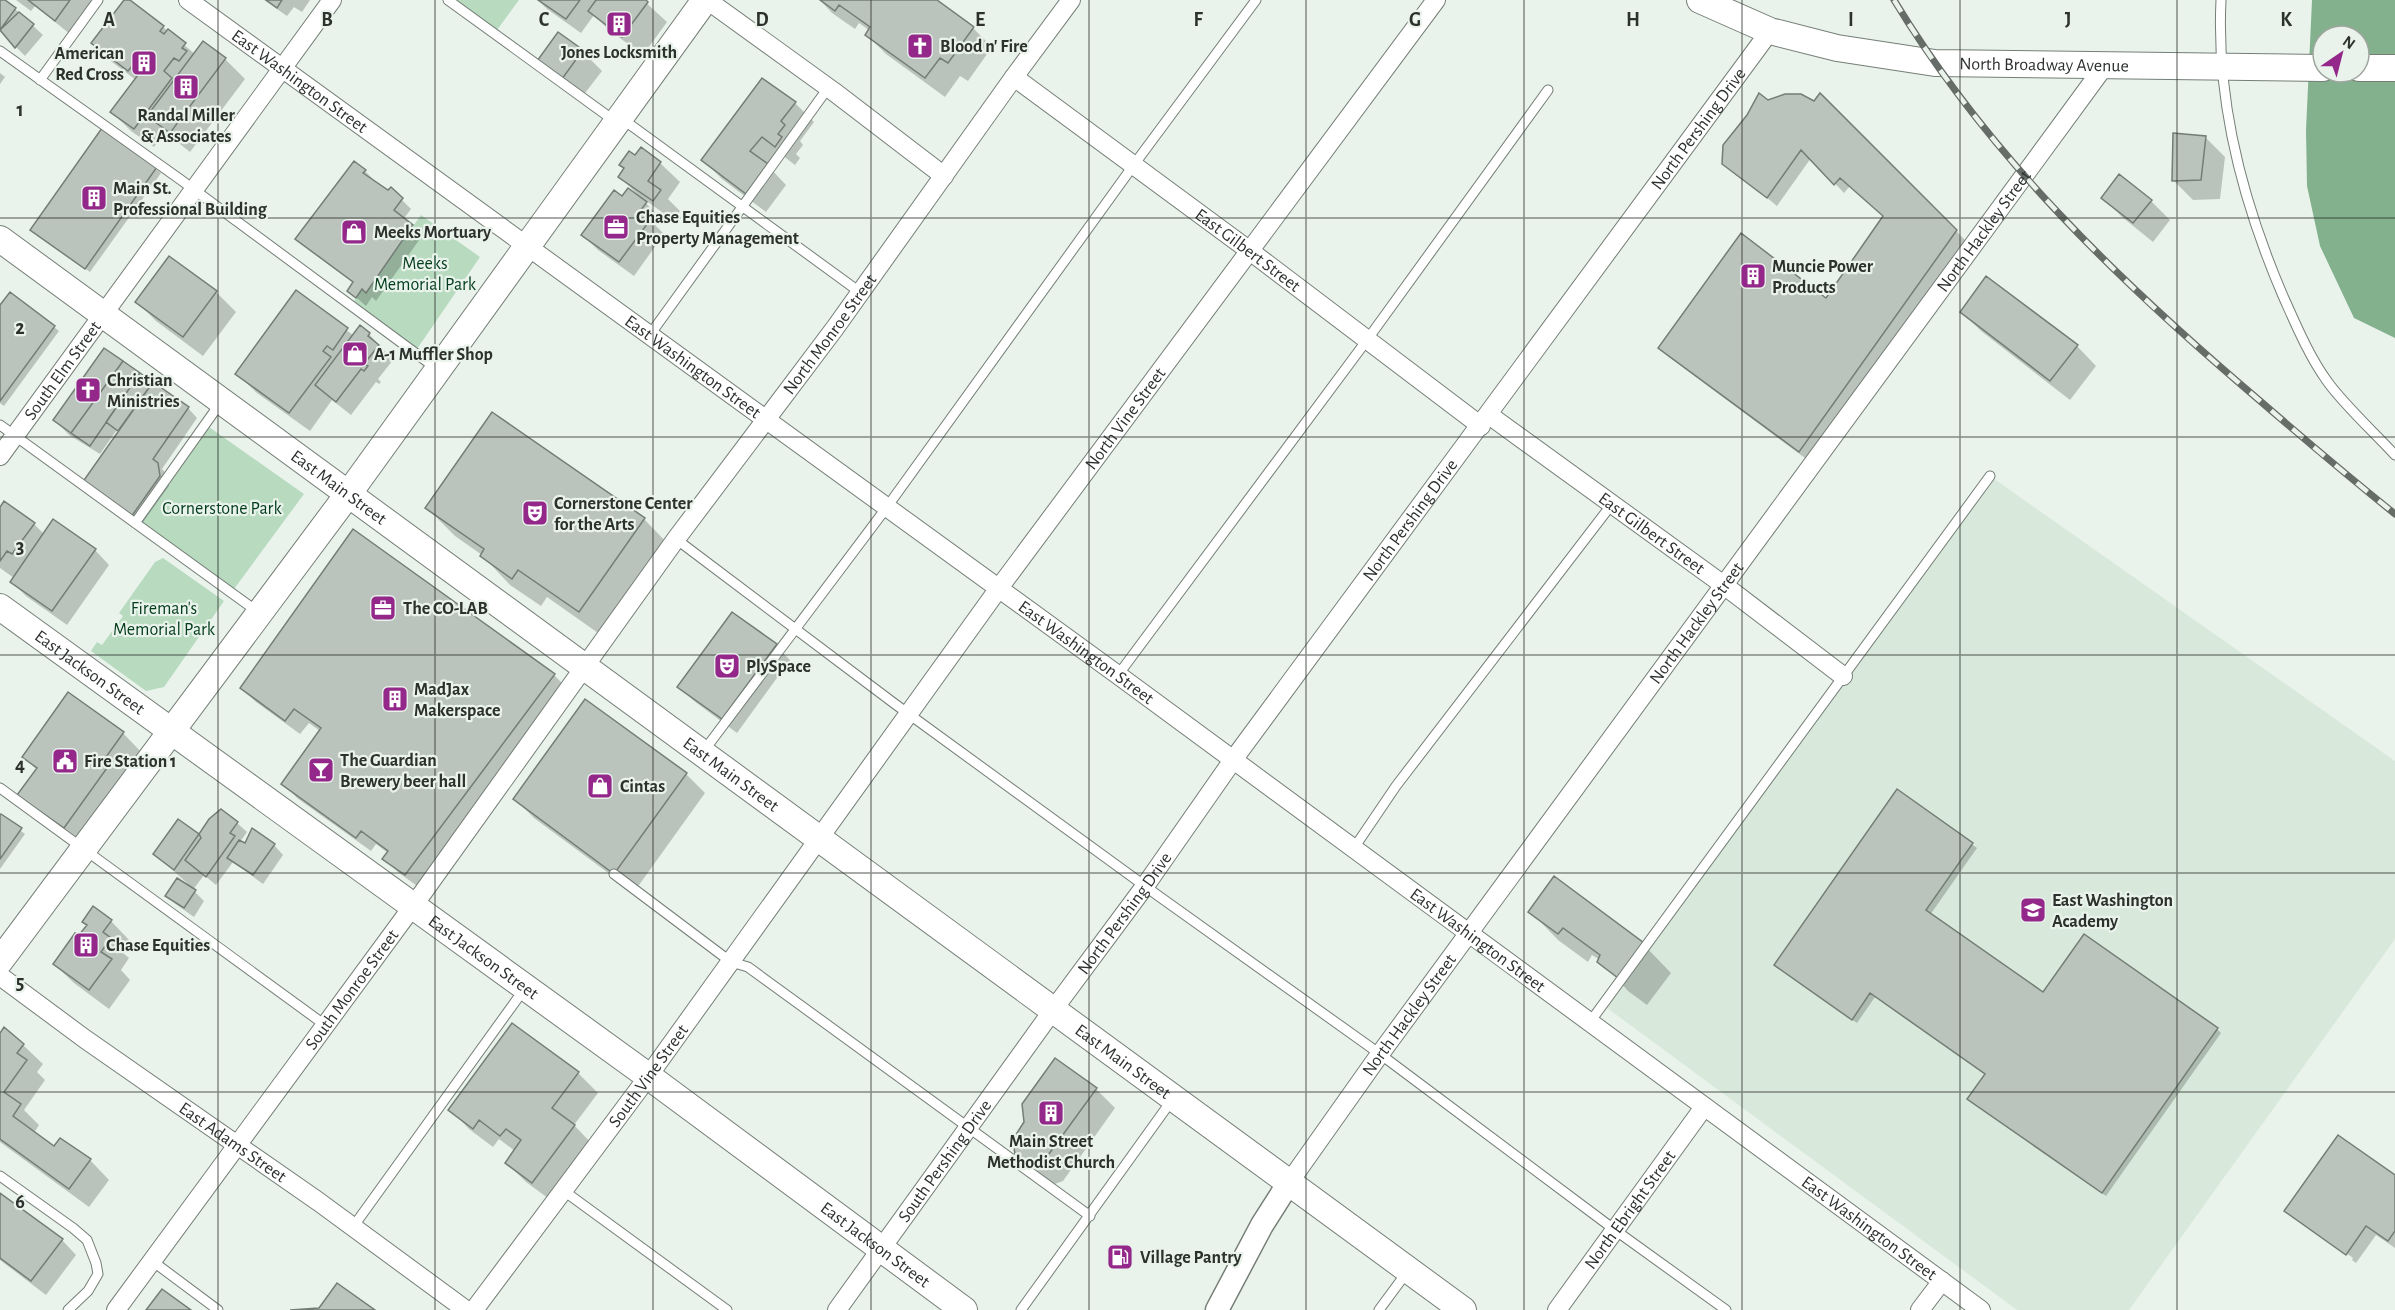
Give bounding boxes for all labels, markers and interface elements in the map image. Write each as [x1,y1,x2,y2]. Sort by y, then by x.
building icon: Jones Locksmith [604,9,634,39]
text: A [103,10,115,30]
text: B [321,10,333,30]
text: C [539,10,550,30]
text: D [755,10,769,30]
text: E [975,10,985,30]
text: F [1193,10,1203,30]
text: G [1409,10,1421,30]
text: H [1626,10,1640,30]
text: I [1848,10,1854,30]
text: J [2065,10,2071,30]
text: K [2280,10,2292,30]
north arrow [2311,24,2371,84]
street label: East Washington Street [228,27,370,137]
church icon: Blood n' Fire [905,31,935,61]
text: N [2340,33,2358,52]
place label: Blood n' Fire [940,38,1028,56]
place label: Jones Locksmith [561,44,677,62]
place label: American Red Cross [55,45,124,84]
building icon: American Red Cross [129,48,159,78]
street label: North Broadway Avenue [1959,55,2129,75]
street label: North Pershing Drive [1648,65,1750,193]
building icon: Randal Miller & Associates [171,72,201,102]
text: 1 [16,100,24,120]
place label: Randal Miller & Associates [137,107,235,146]
street label: North Hackley Street [1934,167,2035,296]
place label: Main St. Professional Building [113,180,268,219]
building icon: Main St. Professional Building [79,183,109,213]
street label: East Gilbert Street [1191,206,1304,296]
place label: Chase Equities Property Management [636,209,799,248]
office icon: Chase Equities Property Management [601,212,631,242]
shop icon: Meeks Mortuary [339,217,369,247]
place label: Meeks Mortuary [374,224,492,242]
park label: Meeks Memorial Park [374,255,477,294]
place label: Muncie Power Products [1772,258,1874,297]
building icon: Muncie Power Products [1738,261,1768,291]
street label: North Monroe Street [780,271,881,398]
street label: East Washington Street [621,312,764,423]
text: 2 [15,318,25,338]
street label: South Elm Street [21,318,105,424]
shop icon: A-1 Muffler Shop [340,339,370,369]
place label: A-1 Muffler Shop [374,346,493,364]
street label: North Vine Street [1082,364,1170,473]
place label: Christian Ministries [107,372,180,411]
church icon: Christian Ministries [73,375,103,405]
street label: East Main Street [287,447,390,529]
street label: North Pershing Drive [1360,456,1461,585]
street label: East Gilbert Street [1595,489,1708,578]
place label: Cornerstone Center for the Arts [554,495,693,534]
theatre icon: Cornerstone Center for the Arts [520,498,550,528]
park label: Cornerstone Park [162,500,282,518]
text: 3 [16,537,24,557]
street label: North Hackley Street [1647,559,1748,687]
office icon: The CO-LAB [368,593,398,623]
street label: East Washington Street [1015,598,1157,708]
park label: Fireman's Memorial Park [113,600,216,639]
place label: The CO-LAB [403,600,488,618]
street label: East Jackson Street [31,627,148,719]
theatre icon: PlySpace [712,651,742,681]
place label: PlySpace [746,658,811,676]
place label: MadJax Makerspace [414,681,501,720]
building icon: MadJax Makerspace [380,684,410,714]
street label: East Main Street [679,734,782,816]
public building icon: Fire Station 1 [50,746,80,776]
place label: The Guardian Brewery beer hall [340,752,466,791]
place label: Fire Station 1 [84,753,176,771]
text: 4 [15,755,25,775]
bar icon: The Guardian Brewery beer hall [306,755,336,785]
shop icon: Cintas [585,771,615,801]
place label: Cintas [620,778,665,796]
street label: North Pershing Drive [1075,849,1176,978]
street label: East Washington Street [1406,885,1548,996]
place label: East Washington Academy [2052,892,2173,931]
school or university icon: East Washington Academy [2018,895,2048,925]
street label: East Jackson Street [425,912,541,1004]
street label: South Monroe Street [303,926,403,1053]
building icon: Chase Equities [71,930,101,960]
place label: Chase Equities [106,937,210,955]
street label: North Hackley Street [1360,951,1460,1080]
text: 5 [16,973,24,993]
street label: East Main Street [1072,1021,1174,1103]
street label: South Vine Street [606,1022,692,1131]
street label: South Pershing Drive [895,1097,995,1226]
building icon: Main Street Methodist Church [1036,1098,1066,1128]
street label: East Adams Street [175,1099,289,1186]
place label: Main Street Methodist Church [987,1133,1115,1172]
street label: North Ebright Street [1582,1147,1680,1273]
street label: East Washington Street [1798,1173,1940,1284]
text: 6 [15,1192,25,1212]
street label: East Jackson Street [817,1199,933,1292]
fuel station icon: Village Pantry [1105,1242,1135,1272]
place label: Village Pantry [1140,1249,1243,1267]

